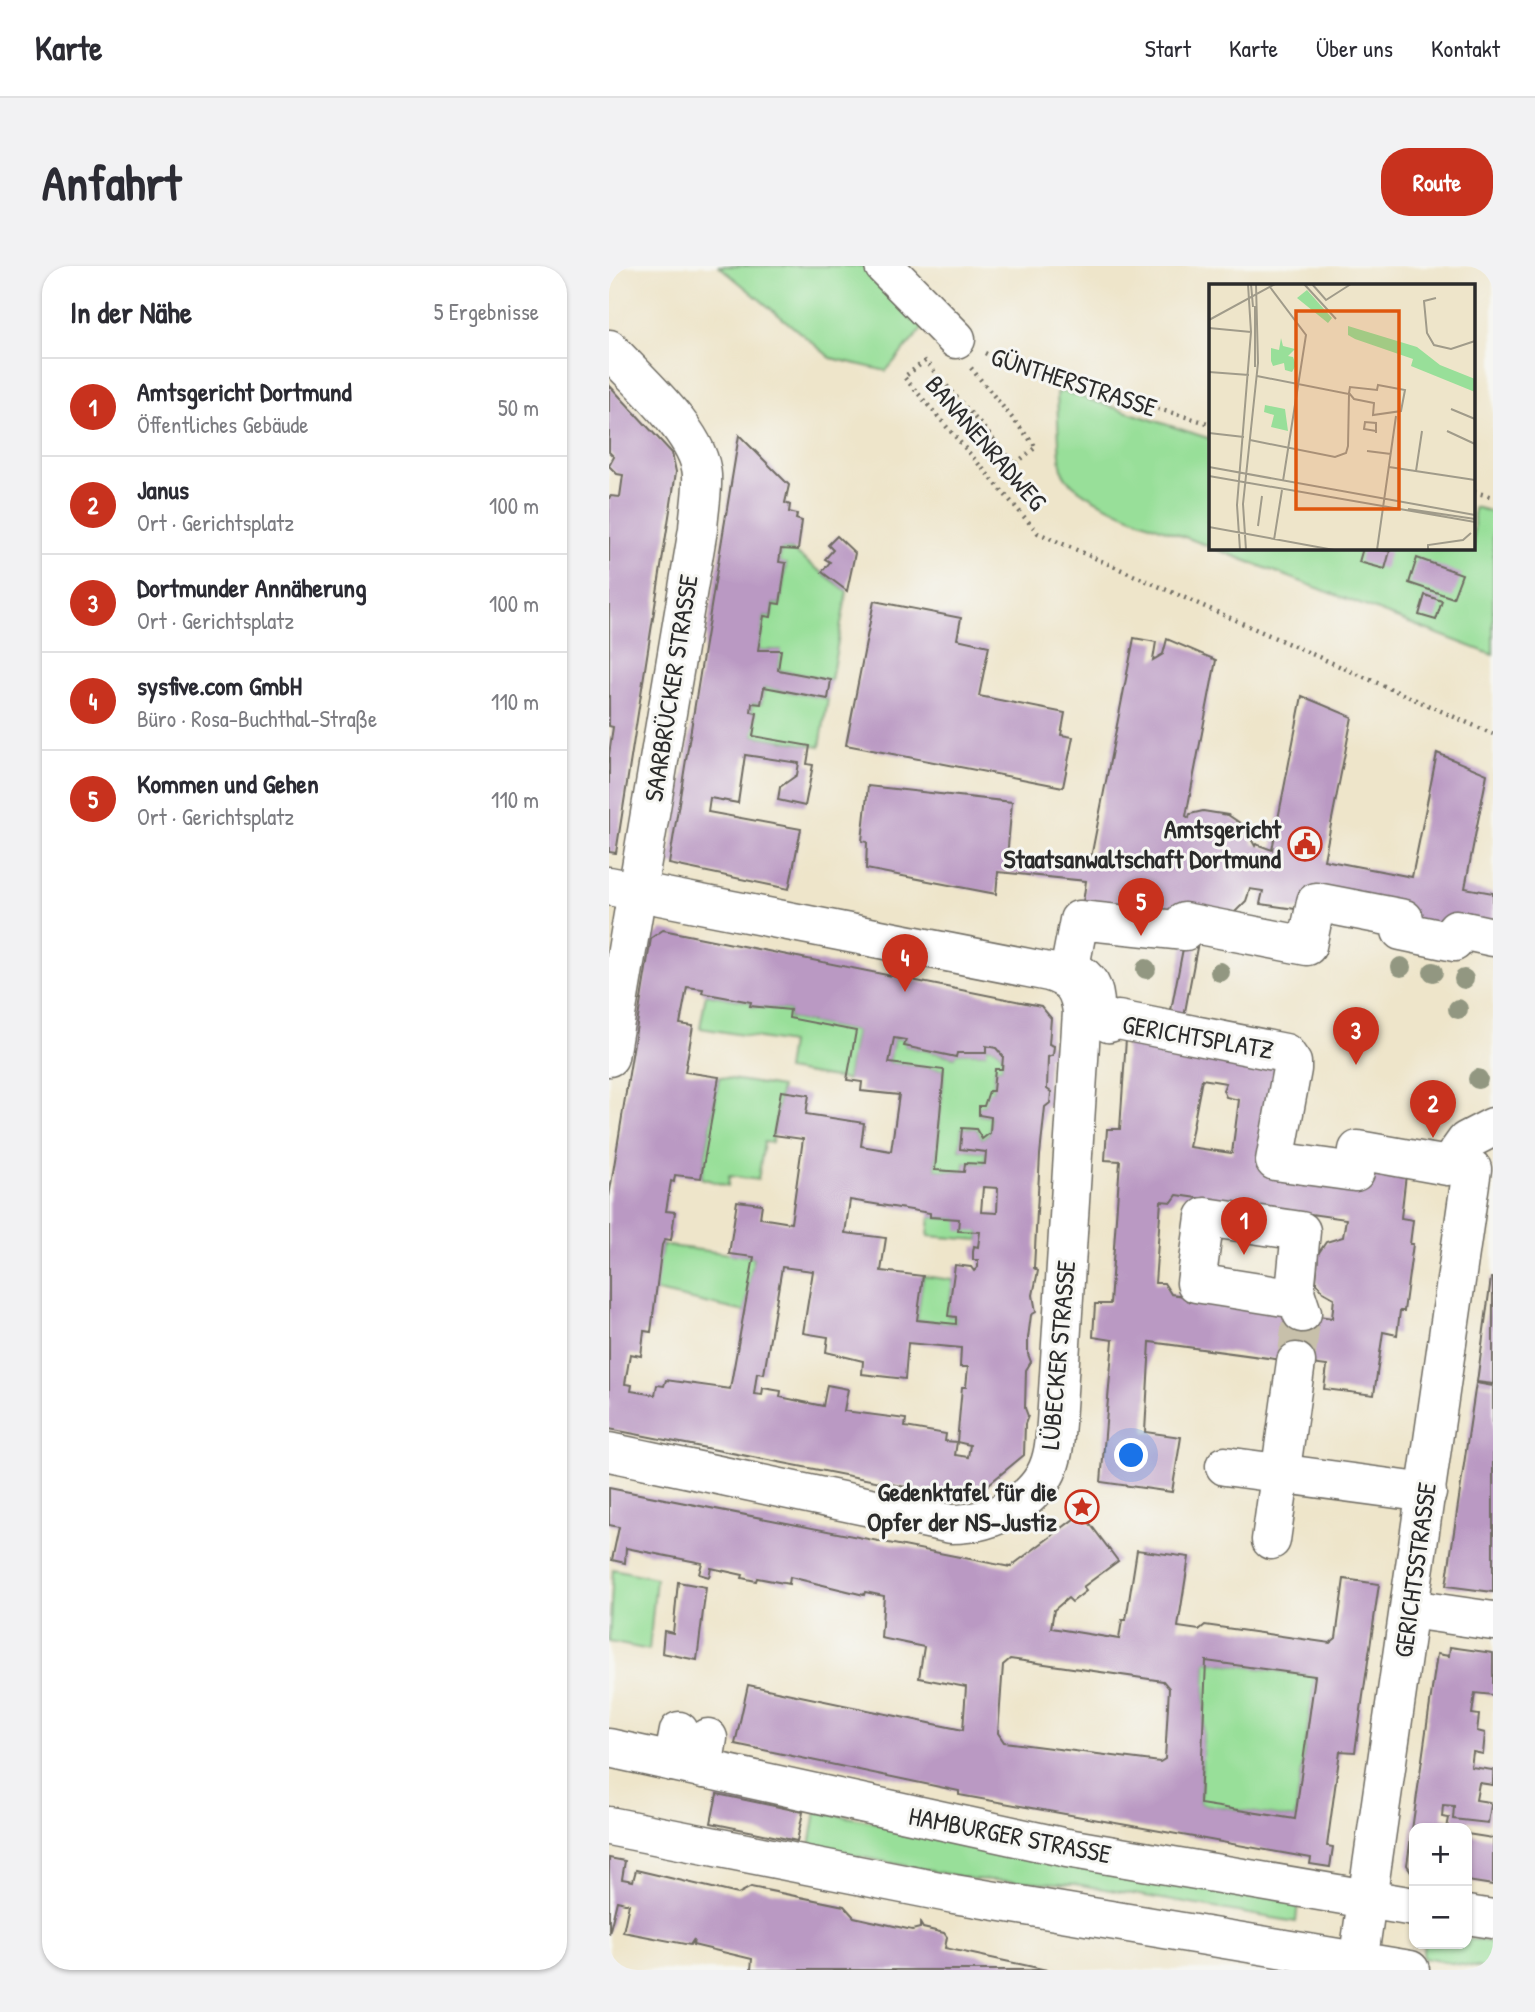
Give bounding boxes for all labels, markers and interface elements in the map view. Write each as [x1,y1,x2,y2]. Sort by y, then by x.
text: Karte [35,26,102,70]
text: Start [1145,32,1191,64]
text: Karte [1229,32,1278,64]
text: Über uns [1316,32,1393,64]
text: Kontakt [1431,32,1500,64]
button: Route [1381,148,1493,216]
text: Anfahrt [42,149,181,215]
inset map [1209,284,1475,550]
text: In der Nähe [70,292,192,332]
text: 5 Ergebnisse [434,296,539,327]
street label: GÜNTHERSTRASSE [987,338,1162,425]
street label: BANANENRADWEG [918,368,1055,518]
text: Amtsgericht Dortmund [137,374,352,409]
text: 1 [89,392,97,423]
text: 50 m [498,392,539,423]
text: Öffentliches Gebäude [137,409,309,440]
text: Janus [137,472,189,507]
text: 2 [88,490,98,521]
text: 100 m [489,490,539,521]
text: Ort · Gerichtsplatz [137,507,294,538]
text: Dortmunder Annäherung [137,570,366,605]
street label: SAARBRÜCKER STRASSE [635,571,706,804]
text: 3 [88,588,98,619]
text: 100 m [489,588,539,619]
text: Ort · Gerichtsplatz [137,605,294,636]
text: sysfive.com GmbH [137,668,302,703]
text: 4 [89,686,97,717]
text: 110 m [491,686,539,717]
text: Büro · Rosa-Buchthal-Straße [137,703,377,734]
text: Kommen und Gehen [137,766,319,801]
text: 5 [88,784,98,815]
text: 110 m [491,784,539,815]
text: Ort · Gerichtsplatz [137,801,294,832]
place label: Amtsgericht Staatsanwaltschaft Dortmund [1004,811,1282,876]
public building icon: Amtsgericht Staatsanwaltschaft Dortmund [1286,825,1324,863]
pin: 5 [1118,878,1164,936]
pin: 4 [882,934,928,992]
street label: GERICHTSPLATZ [1120,1006,1276,1067]
pin: 3 [1333,1007,1379,1065]
pin: 2 [1410,1080,1456,1138]
pin: 1 [1221,1197,1267,1255]
street label: LÜBECKER STRASSE [1032,1258,1083,1451]
your location [1114,1438,1148,1472]
place label: Gedenktafel für die Opfer der NS-Justiz [867,1474,1058,1540]
street label: GERICHTSSTRASSE [1385,1480,1444,1660]
place icon: Gedenktafel für die Opfer der NS-Justiz [1063,1488,1101,1526]
street label: HAMBURGER STRASSE [906,1798,1115,1871]
map controls [1409,1823,1472,1949]
button: + [1409,1823,1472,1886]
button: − [1409,1886,1472,1949]

